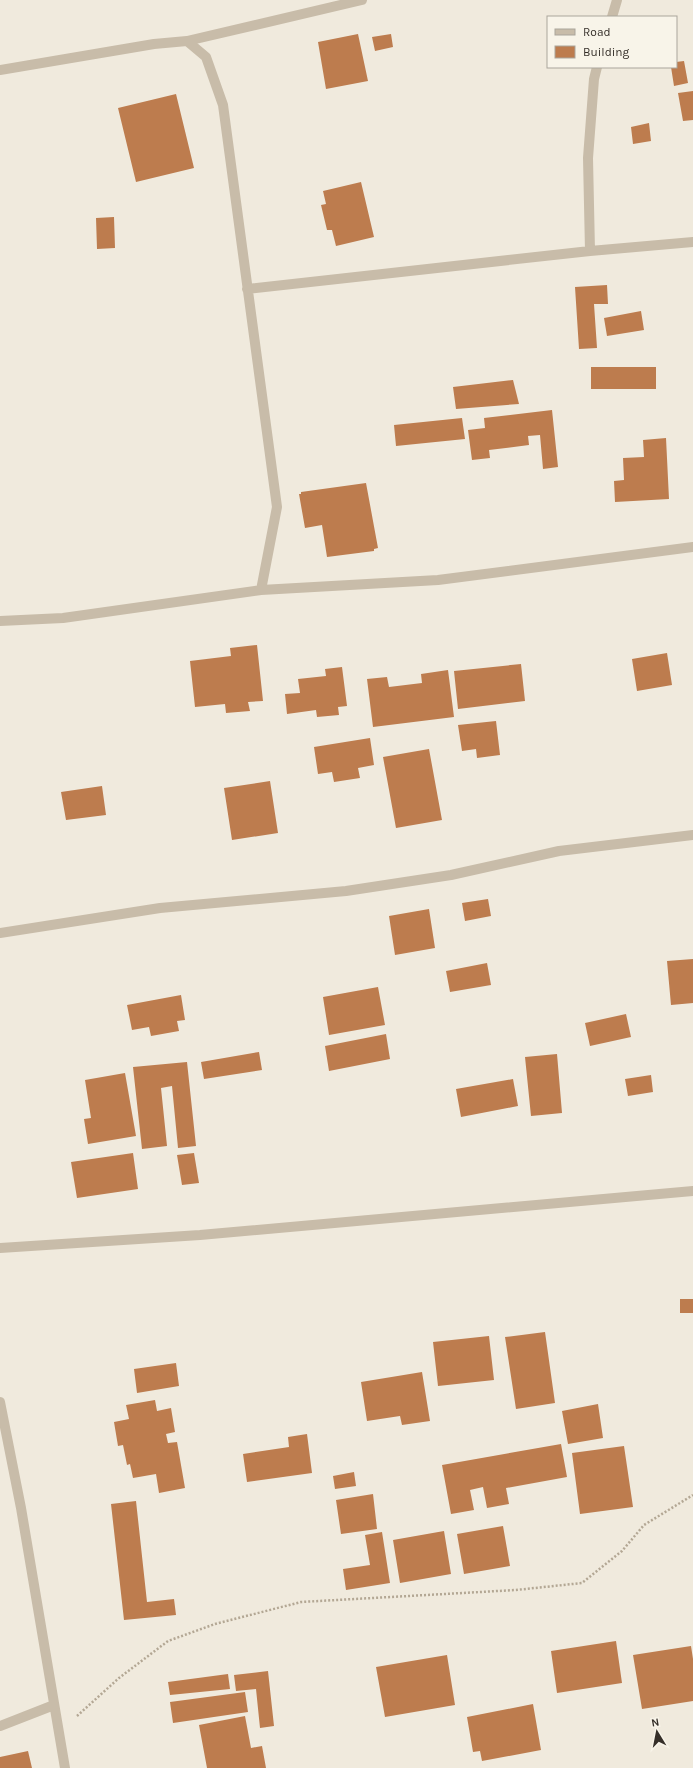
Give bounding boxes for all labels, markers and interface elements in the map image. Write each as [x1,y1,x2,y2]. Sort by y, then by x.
legend [547,16,677,68]
text: Road [583,25,611,39]
text: Building [583,45,630,59]
north arrow [637,1712,677,1752]
text: N [650,1716,660,1730]

